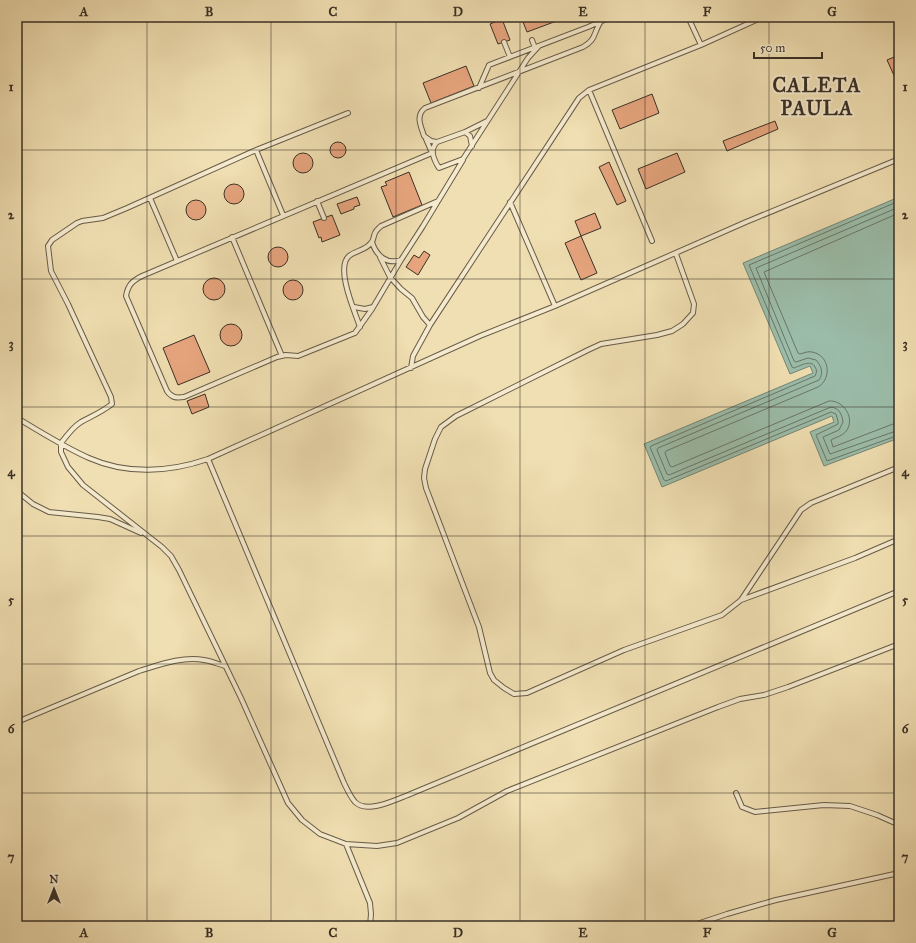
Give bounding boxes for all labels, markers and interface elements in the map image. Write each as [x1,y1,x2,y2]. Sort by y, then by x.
text: A [79,4,89,20]
text: B [205,4,214,20]
text: C [329,4,338,20]
text: D [453,4,463,20]
text: E [578,4,588,20]
text: F [703,4,712,20]
text: G [827,4,837,20]
scale bar [754,34,822,60]
text: 50 m [760,41,785,55]
district label: CALETA PAULA [772,73,862,120]
text: 1 [8,79,14,95]
text: 1 [902,79,908,95]
text: 2 [8,207,15,223]
text: 2 [902,207,909,223]
text: 3 [8,336,14,352]
text: 3 [902,336,908,352]
text: 4 [7,464,15,480]
text: 4 [901,464,909,480]
text: 5 [8,592,15,608]
text: 5 [902,592,909,608]
text: 6 [8,721,16,737]
text: 6 [902,721,910,737]
text: 7 [8,849,15,865]
text: 7 [902,849,909,865]
north arrow [34,869,74,909]
text: N [49,873,59,886]
text: A [79,925,89,941]
text: B [205,925,214,941]
text: C [329,925,338,941]
text: D [453,925,463,941]
text: E [578,925,588,941]
text: F [703,925,712,941]
text: G [827,925,837,941]

